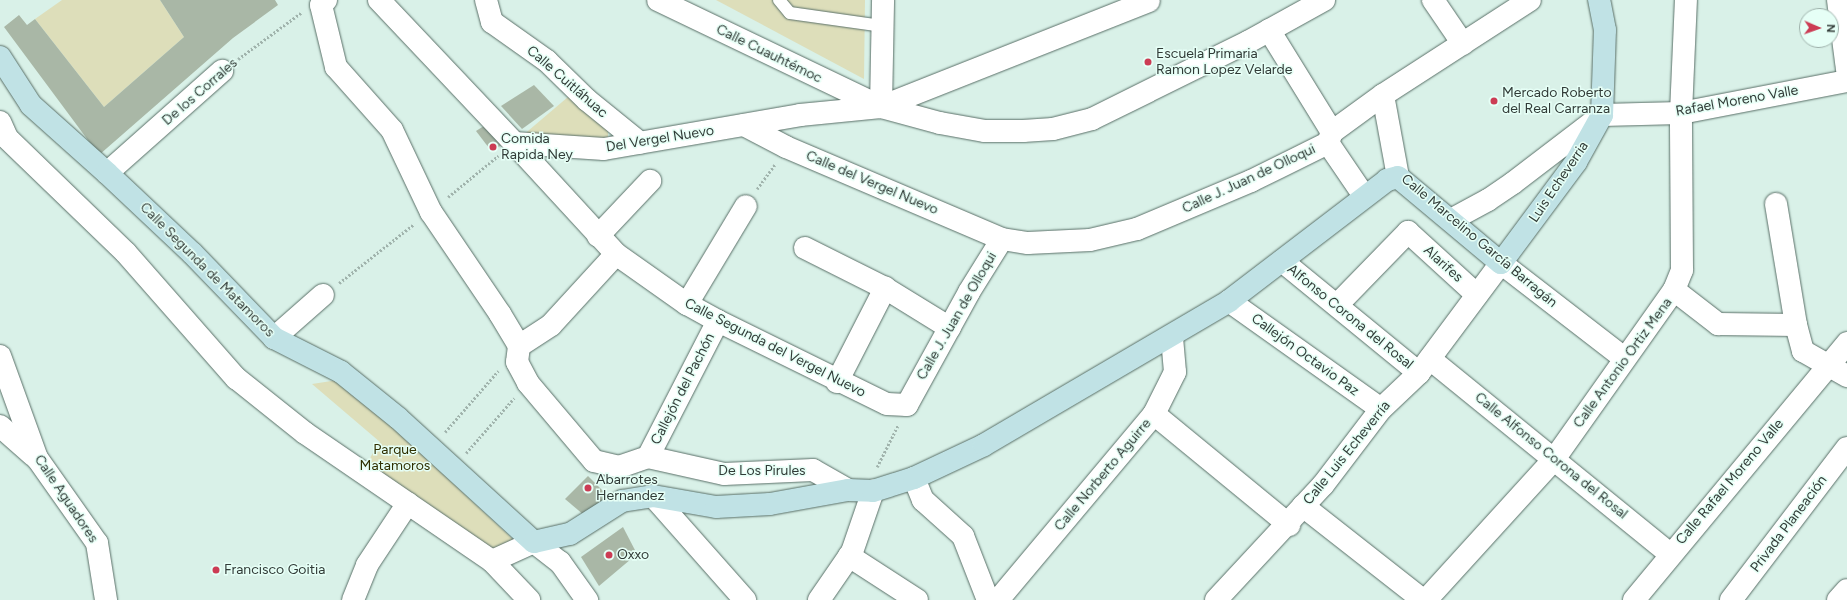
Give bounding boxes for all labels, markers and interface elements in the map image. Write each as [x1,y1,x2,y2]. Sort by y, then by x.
north arrow [1799,8,1839,48]
street label: Calle Cuauhtémoc [713,21,825,87]
text: N [1824,24,1837,33]
street label: Calle Cuitláhuac [523,42,611,122]
place label: Escuela Primaria Ramon Lopez Velarde [1156,46,1292,78]
street label: De los Corrales [159,55,241,129]
marker: Escuela Primaria Ramon Lopez Velarde [1143,57,1153,67]
street label: Rafael Moreno Valle [1674,82,1800,120]
place label: Mercado Roberto del Real Carranza [1502,85,1612,118]
marker: Mercado Roberto del Real Carranza [1489,96,1499,106]
street label: Del Vergel Nuevo [605,122,715,156]
place label: Comida Rapida Ney [501,131,573,164]
street label: Luis Echeverria [1526,138,1592,226]
street label: Calle J. Juan de Olloqui [1180,141,1318,217]
marker: Comida Rapida Ney [488,142,498,152]
street label: Calle del Vergel Nuevo [803,147,941,219]
street label: Calle Marcelino García Barragán [1398,171,1560,311]
street label: Calle Segunda de Matamoros [136,199,278,341]
street label: Alarifes [1420,242,1466,286]
street label: Calle J. Juan de Olloqui [913,249,1001,383]
street label: Alfonso Corona del Rosal [1284,261,1416,373]
street label: Calle Segunda del Vergel Nuevo [682,295,868,401]
street label: Calle Antonio Ortiz Mena [1570,295,1676,431]
street label: Callejón Octavio Paz [1248,310,1362,400]
street label: Callejón del Pachón [648,330,718,448]
street label: Calle Alfonso Corona del Rosal [1471,389,1631,523]
street label: Calle Luis Echeverría [1300,398,1394,508]
street label: Calle Norberto Aguirre [1051,415,1155,535]
street label: Calle Rafael Moreno Valle [1673,416,1787,548]
park label: Parque Matamoros [360,442,430,474]
street label: Calle Aguadores [30,452,102,546]
street label: De Los Pirules [718,463,806,479]
place label: Abarrotes Hernandez [596,472,664,504]
street label: Privada Planeación [1747,472,1831,576]
marker: Abarrotes Hernandez [583,483,593,493]
place label: Oxxo [617,547,649,563]
marker: Oxxo [604,550,614,560]
place label: Francisco Goitia [224,562,325,578]
marker: Francisco Goitia [211,565,221,575]

